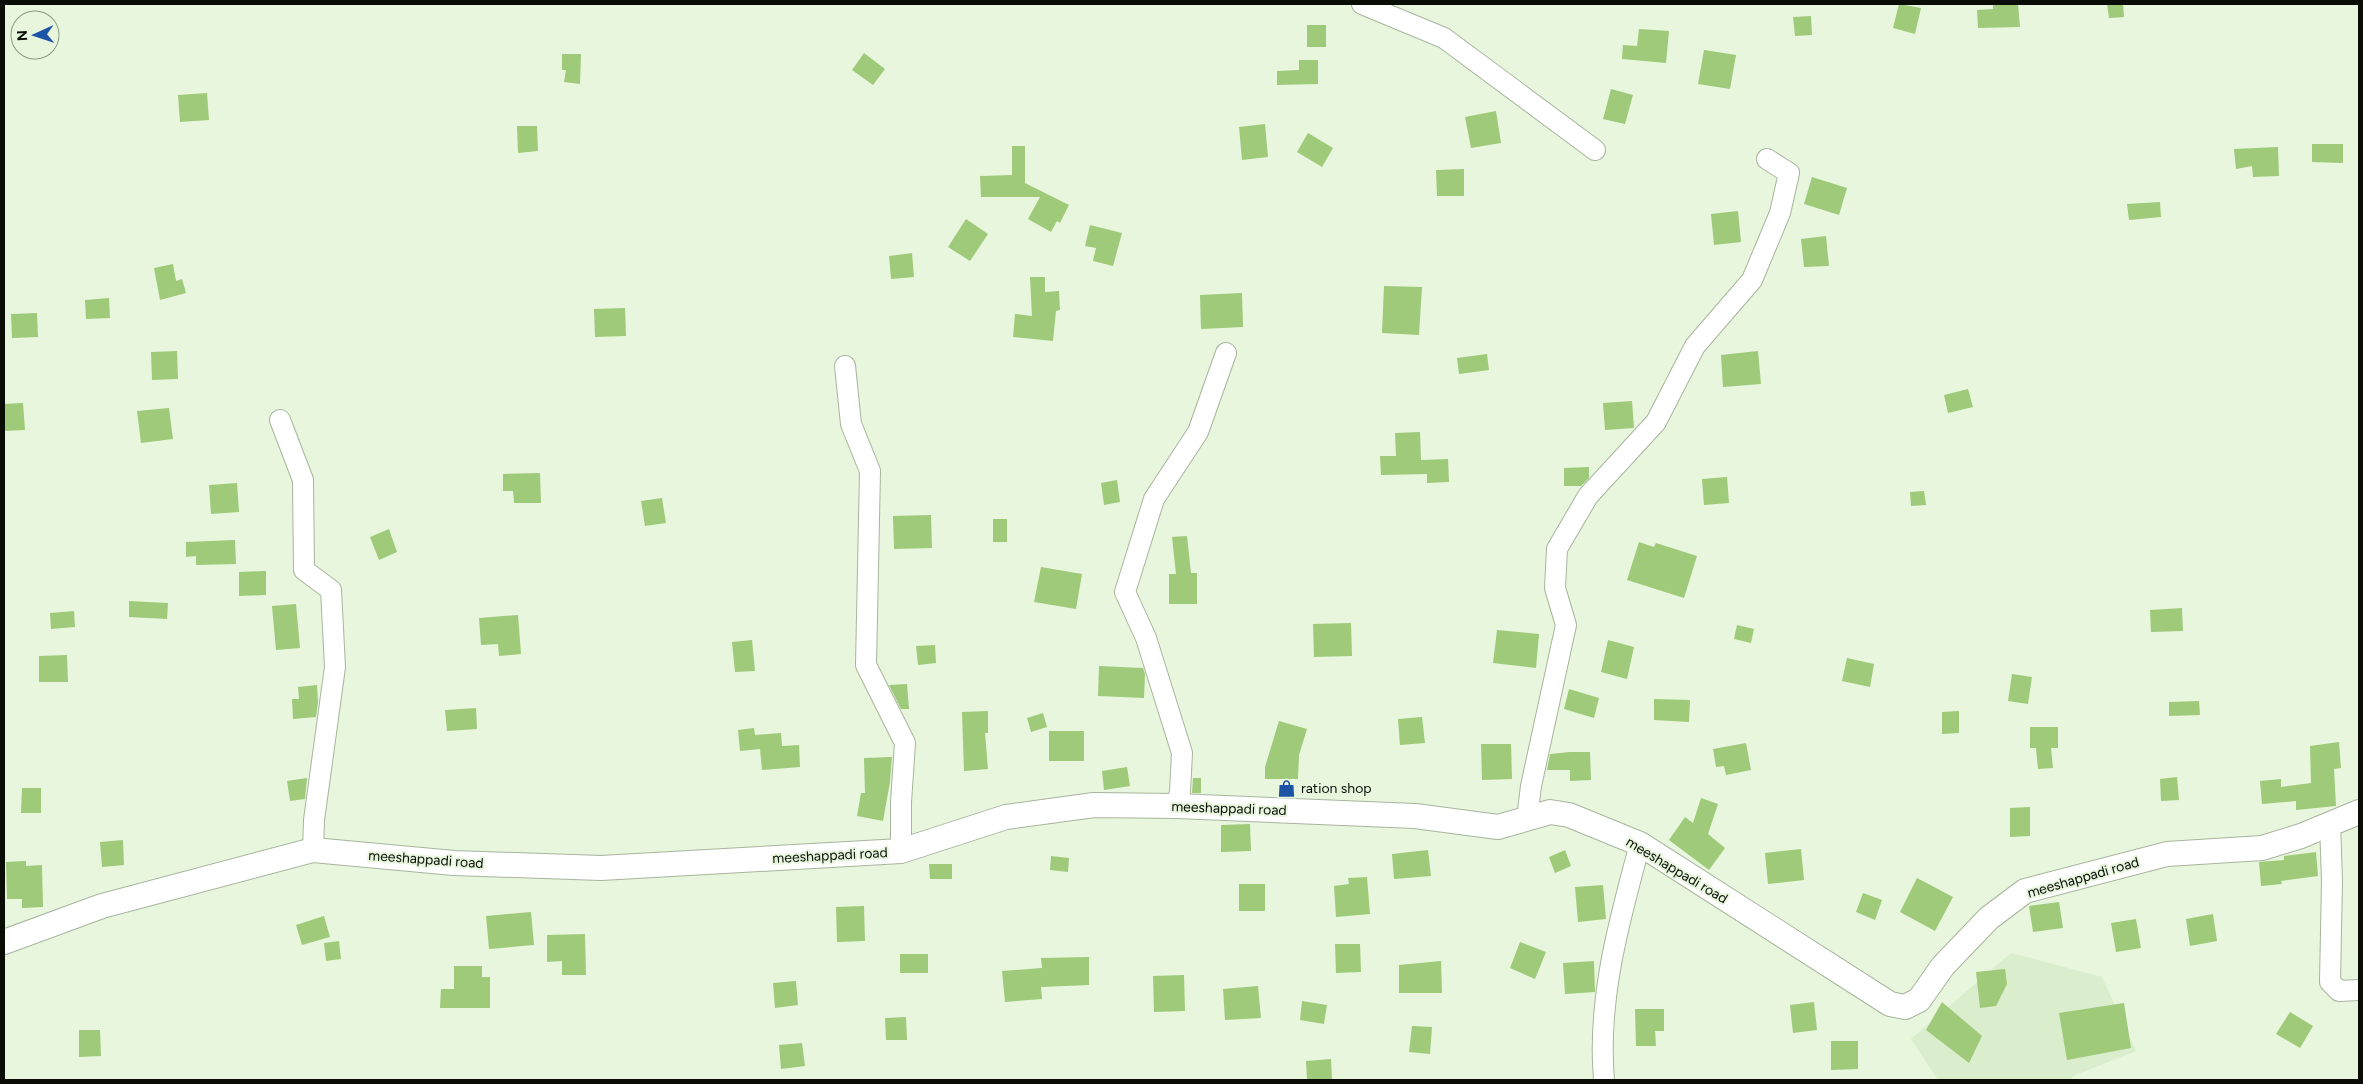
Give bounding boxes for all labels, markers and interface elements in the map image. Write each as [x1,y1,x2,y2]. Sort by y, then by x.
north arrow [10,10,60,60]
text: N [14,30,31,42]
shop icon: ration shop [1277,778,1297,798]
place label: ration shop [1301,780,1372,797]
street label: meeshappadi road [1171,798,1287,819]
street label: meeshappadi road [1623,833,1731,907]
street label: meeshappadi road [772,844,888,867]
street label: meeshappadi road [368,847,484,872]
street label: meeshappadi road [2025,853,2141,902]

